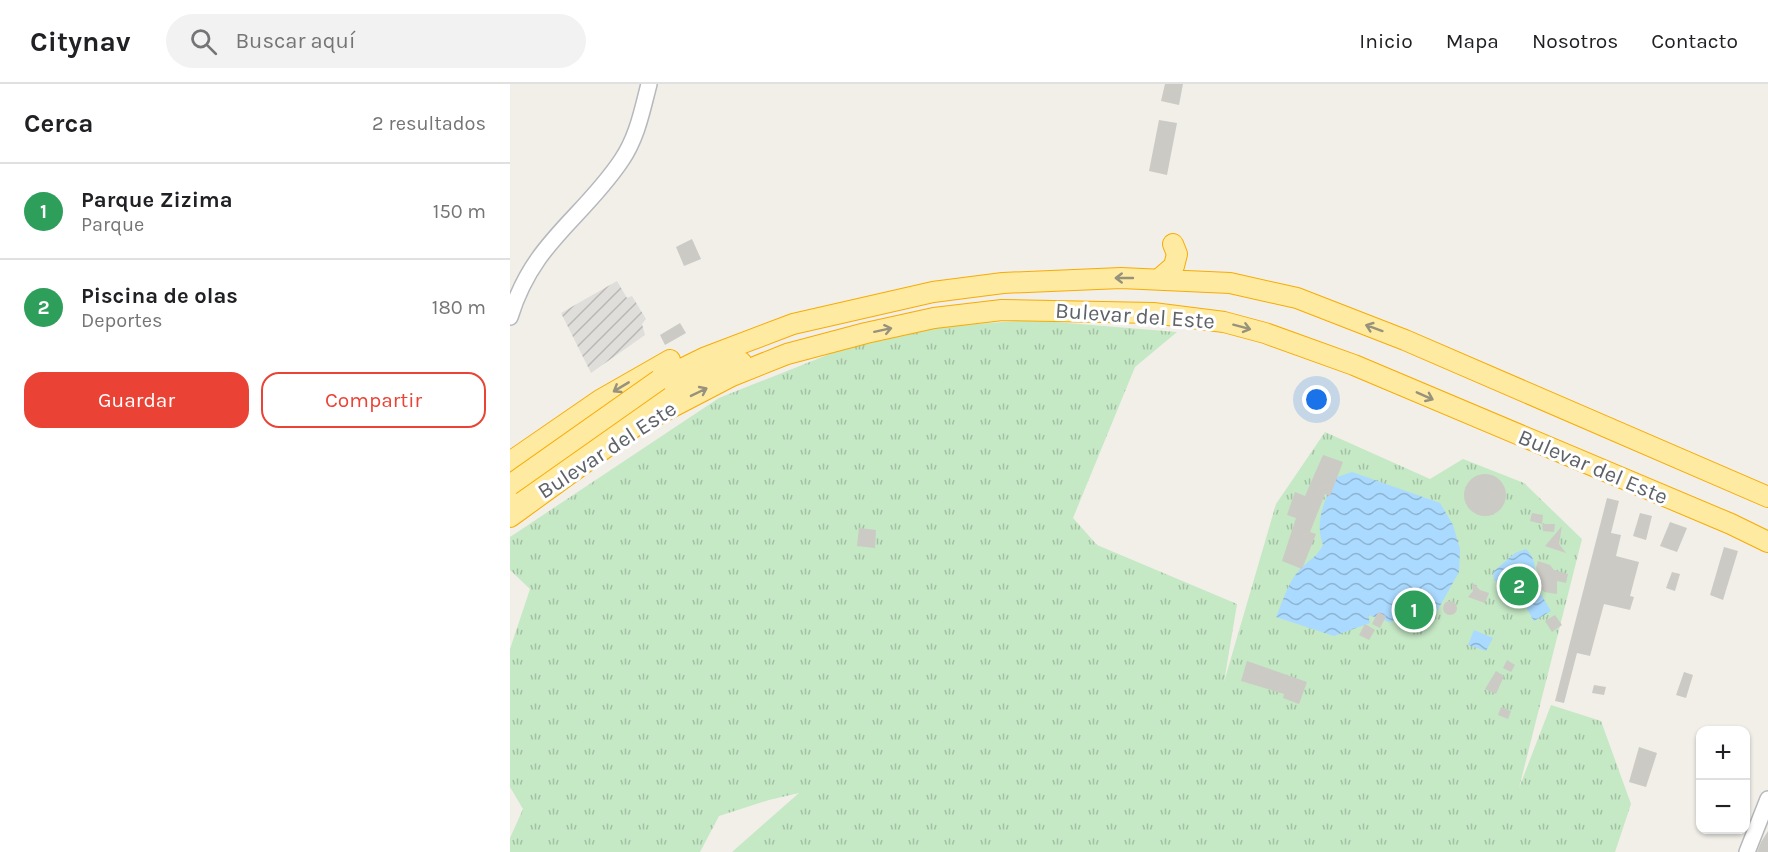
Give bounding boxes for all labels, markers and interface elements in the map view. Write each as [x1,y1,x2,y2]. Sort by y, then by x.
search box [166,14,586,68]
text: Citynav [30,25,130,58]
icon: search [187,25,220,58]
text: Buscar aquí [235,28,355,54]
text: Inicio [1359,29,1413,53]
text: Mapa [1446,29,1499,53]
text: Nosotros [1532,29,1618,53]
text: Contacto [1651,29,1738,53]
text: Cerca [24,108,93,139]
text: 2 resultados [372,112,486,135]
text: Parque Zizima [81,187,233,213]
text: 1 [40,200,47,223]
text: 150 m [433,200,486,223]
text: Parque [81,213,144,236]
one-way arrow [1114,272,1134,284]
text: Piscina de olas [81,283,238,309]
text: 2 [37,296,50,319]
text: 180 m [432,296,486,319]
street label: Bulevar del Este [1054,297,1216,335]
text: Deportes [81,309,163,332]
one-way arrow [1233,322,1252,333]
one-way arrow [1365,322,1384,333]
one-way arrow [873,323,892,335]
button: Guardar [24,372,249,428]
button: Compartir [261,372,486,428]
one-way arrow [613,381,630,393]
your location [1302,385,1331,414]
one-way arrow [689,386,707,398]
one-way arrow [1415,391,1433,402]
street label: Bulevar del Este [533,396,681,504]
street label: Bulevar del Este [1514,424,1672,510]
pin: 2 [1500,564,1538,608]
pin: 1 [1394,588,1434,632]
map controls [1696,726,1750,834]
button: + [1696,726,1750,780]
button: − [1696,780,1750,834]

